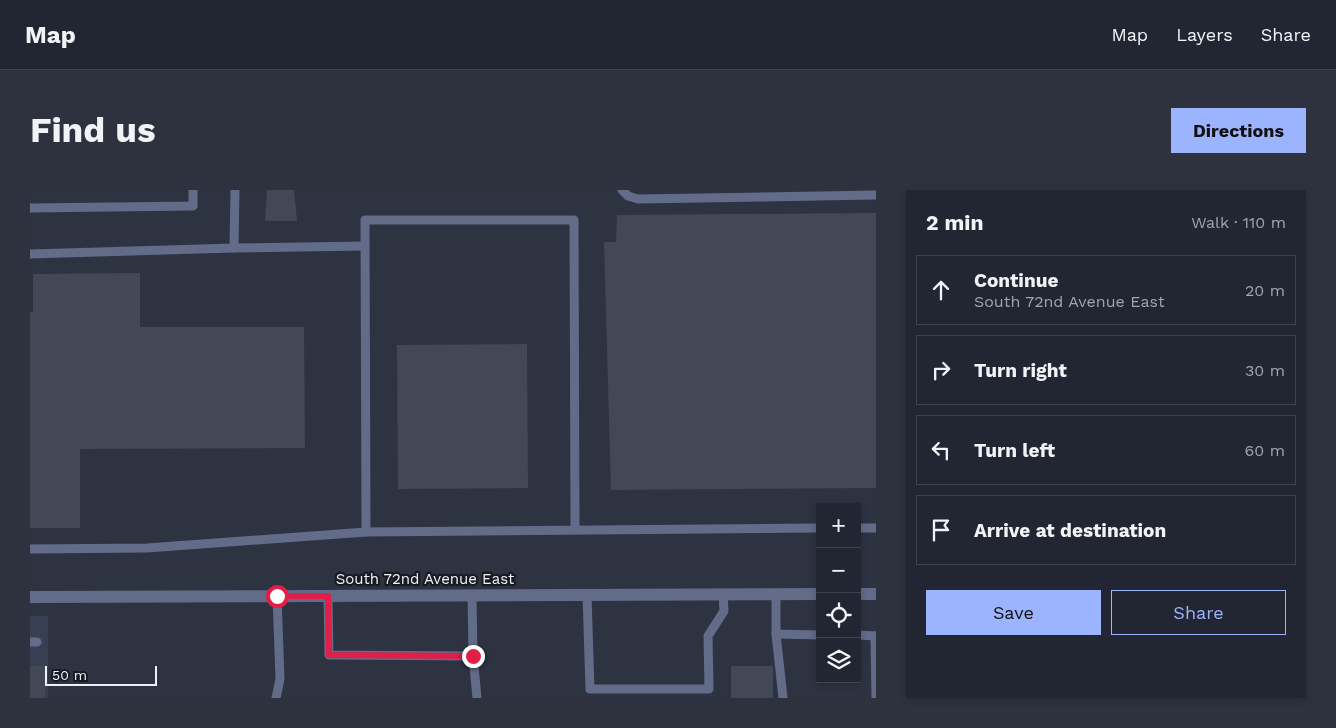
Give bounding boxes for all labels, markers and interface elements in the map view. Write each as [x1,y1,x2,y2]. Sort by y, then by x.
text: Map [25,21,76,49]
text: Map [1111,24,1148,45]
text: Layers [1176,24,1233,45]
text: Share [1261,24,1311,45]
button: Directions [1171,108,1306,153]
text: Find us [30,109,156,151]
text: 2 min [926,210,983,235]
text: Walk · 110 m [1191,213,1286,232]
text: Continue [974,269,1058,292]
icon: ahead [927,276,955,304]
text: 20 m [1245,281,1285,300]
text: South 72nd Avenue East [974,292,1165,311]
icon: right [927,356,955,384]
text: Turn right [974,359,1067,382]
text: 30 m [1245,361,1285,380]
icon: left [927,436,955,464]
text: Turn left [974,439,1055,462]
text: 60 m [1245,441,1285,460]
map controls [816,503,861,683]
button: + [816,503,861,548]
icon: arrive [927,516,955,544]
text: Arrive at destination [974,519,1166,542]
button: − [816,548,861,593]
street label: South 72nd Avenue East [336,570,515,588]
route start [266,585,289,608]
button: Save [926,590,1101,635]
button: Share [1111,590,1286,635]
button: locate [816,593,861,638]
button: layers [816,638,861,683]
route end [462,645,485,668]
scale bar [45,663,158,686]
text: 50 m [52,667,87,683]

